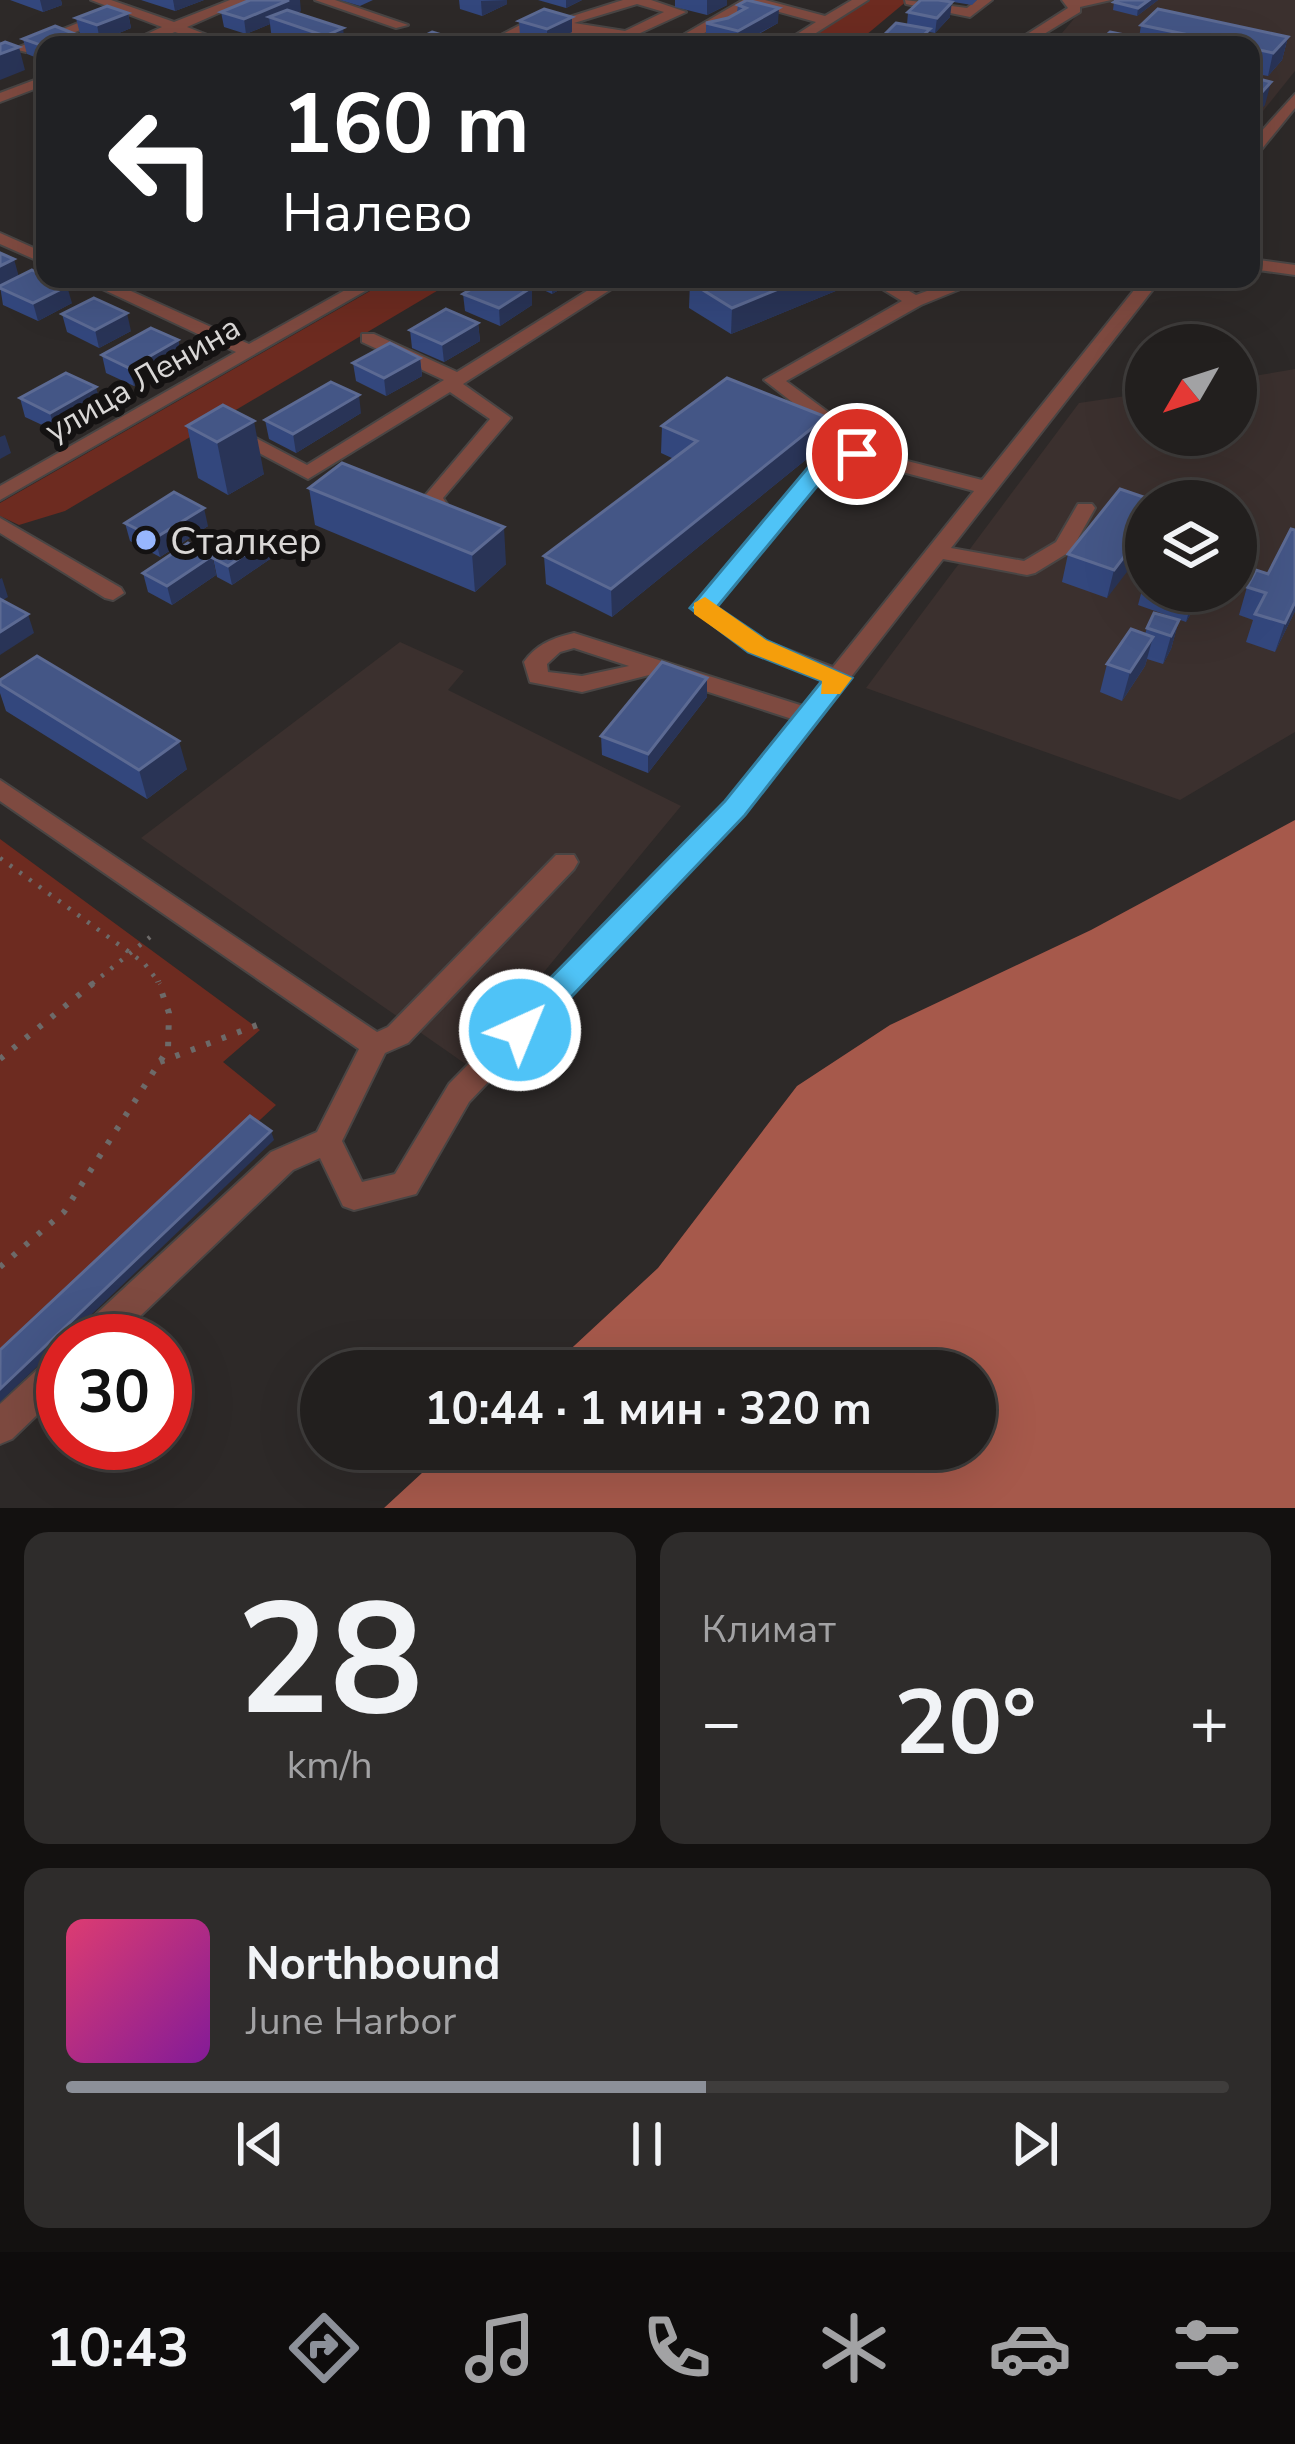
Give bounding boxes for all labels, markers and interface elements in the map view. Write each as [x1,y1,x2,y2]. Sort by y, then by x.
text: 160 m [282,67,530,182]
icon: left [84,84,240,240]
text: Налево [282,176,473,250]
street label: улица Ленина [37,305,249,453]
north arrow [1125,324,1257,456]
map controls [1125,324,1257,612]
pin [806,403,908,505]
icon: arrive [824,421,890,487]
button: layers [1125,480,1257,612]
place label: Сталкер [170,515,322,568]
marker: Сталкер [133,527,159,553]
position arrow [457,967,583,1093]
speed limit sign: 30 [36,1314,192,1470]
text: 10:44 · 1 мин · 320 m [424,1379,872,1440]
text: 28 [236,1554,423,1767]
text: Климат [702,1603,836,1656]
text: 20° [894,1662,1036,1785]
text: − [702,1678,741,1768]
text: + [1189,1678,1229,1768]
text: km/h [287,1739,373,1792]
text: Northbound [246,1934,500,1995]
text: June Harbor [246,1995,456,2048]
icon: previous [227,2111,293,2177]
icon: pause [614,2111,680,2177]
icon: next [1002,2111,1068,2177]
icon: directions [282,2306,366,2390]
icon: music [458,2306,542,2390]
icon: phone [635,2306,719,2390]
icon: climate [812,2306,896,2390]
icon: car [988,2306,1072,2390]
icon: filters [1165,2306,1249,2390]
text: 10:43 [46,2311,189,2385]

